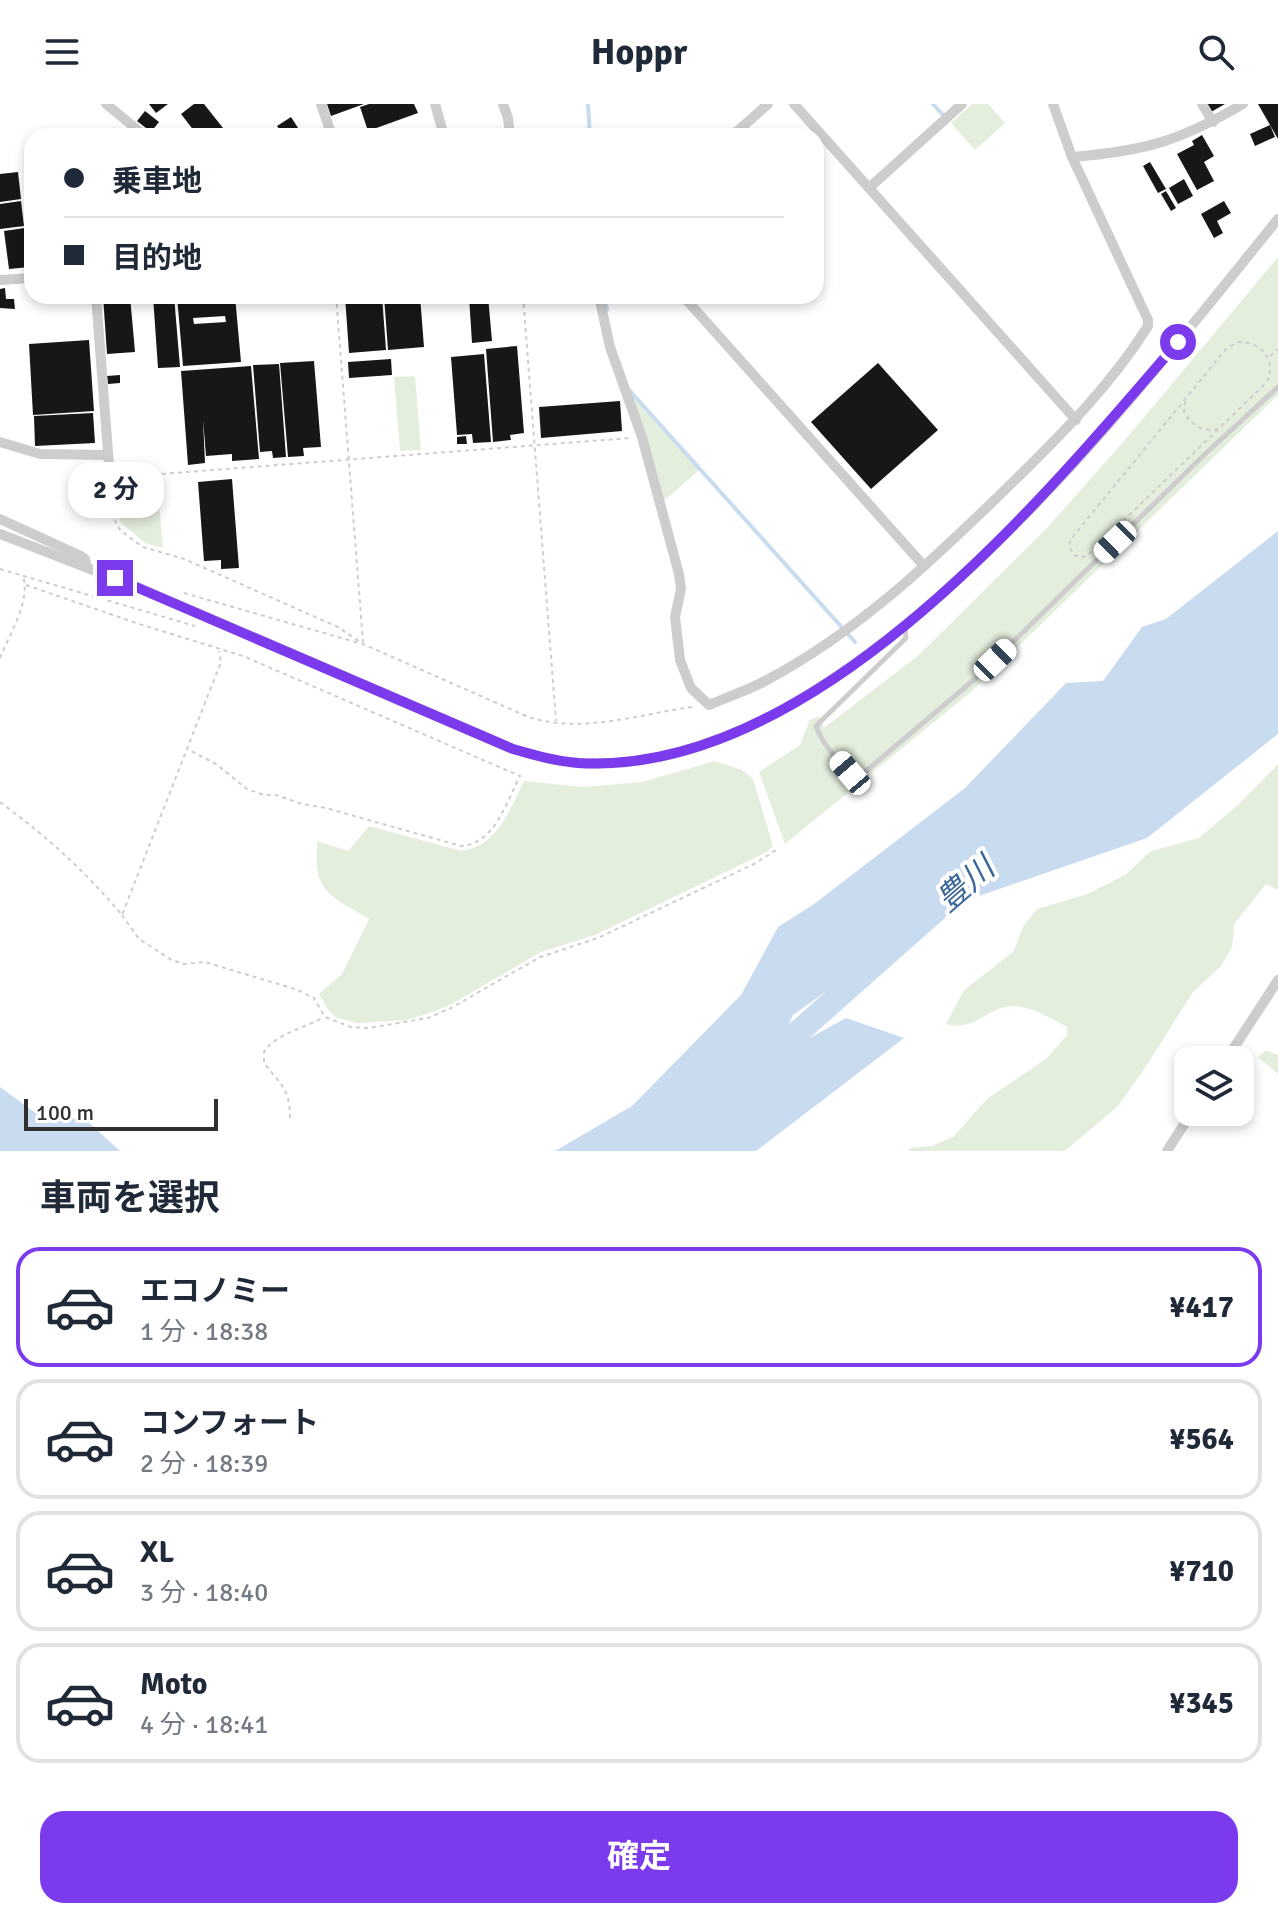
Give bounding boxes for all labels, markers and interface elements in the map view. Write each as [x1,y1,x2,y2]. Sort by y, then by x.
icon: menu [40,30,84,74]
text: Hoppr [591,30,687,75]
icon: search [1194,30,1238,74]
text: 乗車地 [112,163,202,200]
text: 目的地 [112,240,202,277]
route start [1160,324,1196,360]
callout: 2 分 [67,462,163,518]
text: 2 分 [93,474,139,506]
car [1089,517,1141,567]
route end [97,560,133,596]
car [969,635,1021,685]
car [825,747,875,799]
water label: 豊川 [928,847,1005,920]
map controls [1174,1046,1254,1126]
button: layers [1174,1046,1254,1126]
scale bar [24,1095,218,1131]
text: 100 m [36,1099,94,1126]
text: 車両を選択 [40,1176,220,1221]
icon: car [44,1271,116,1343]
text: エコノミー [140,1273,290,1310]
text: ¥417 [1169,1289,1234,1326]
text: 1 分 · 18:38 [140,1316,268,1348]
icon: car [44,1403,116,1475]
text: コンフォート [140,1405,319,1442]
text: ¥564 [1169,1421,1234,1458]
text: 2 分 · 18:39 [140,1448,268,1480]
text: XL [140,1534,174,1571]
icon: car [44,1535,116,1607]
text: ¥710 [1169,1553,1234,1590]
text: 3 分 · 18:40 [140,1577,268,1609]
text: Moto [140,1666,207,1703]
icon: car [44,1667,116,1739]
text: ¥345 [1169,1685,1234,1722]
text: 4 分 · 18:41 [140,1709,268,1741]
button: 確定 [40,1811,1238,1903]

